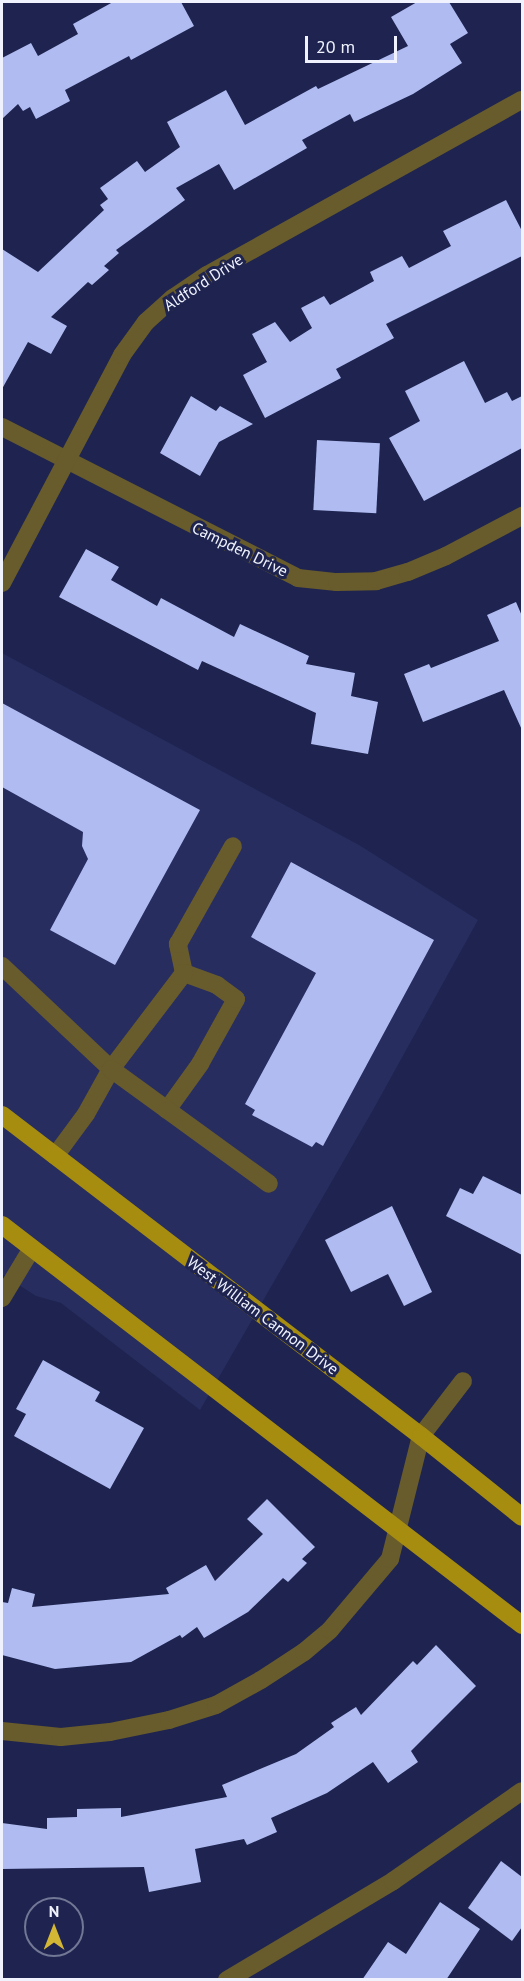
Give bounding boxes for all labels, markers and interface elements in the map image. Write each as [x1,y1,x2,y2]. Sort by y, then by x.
scale bar [308,24,400,62]
text: 20 m [316,35,355,58]
street label: Aldford Drive [160,249,246,315]
street label: Campden Drive [189,518,291,580]
street label: West William Cannon Drive [183,1252,343,1378]
north arrow [24,1897,84,1957]
text: N [49,1901,59,1921]

